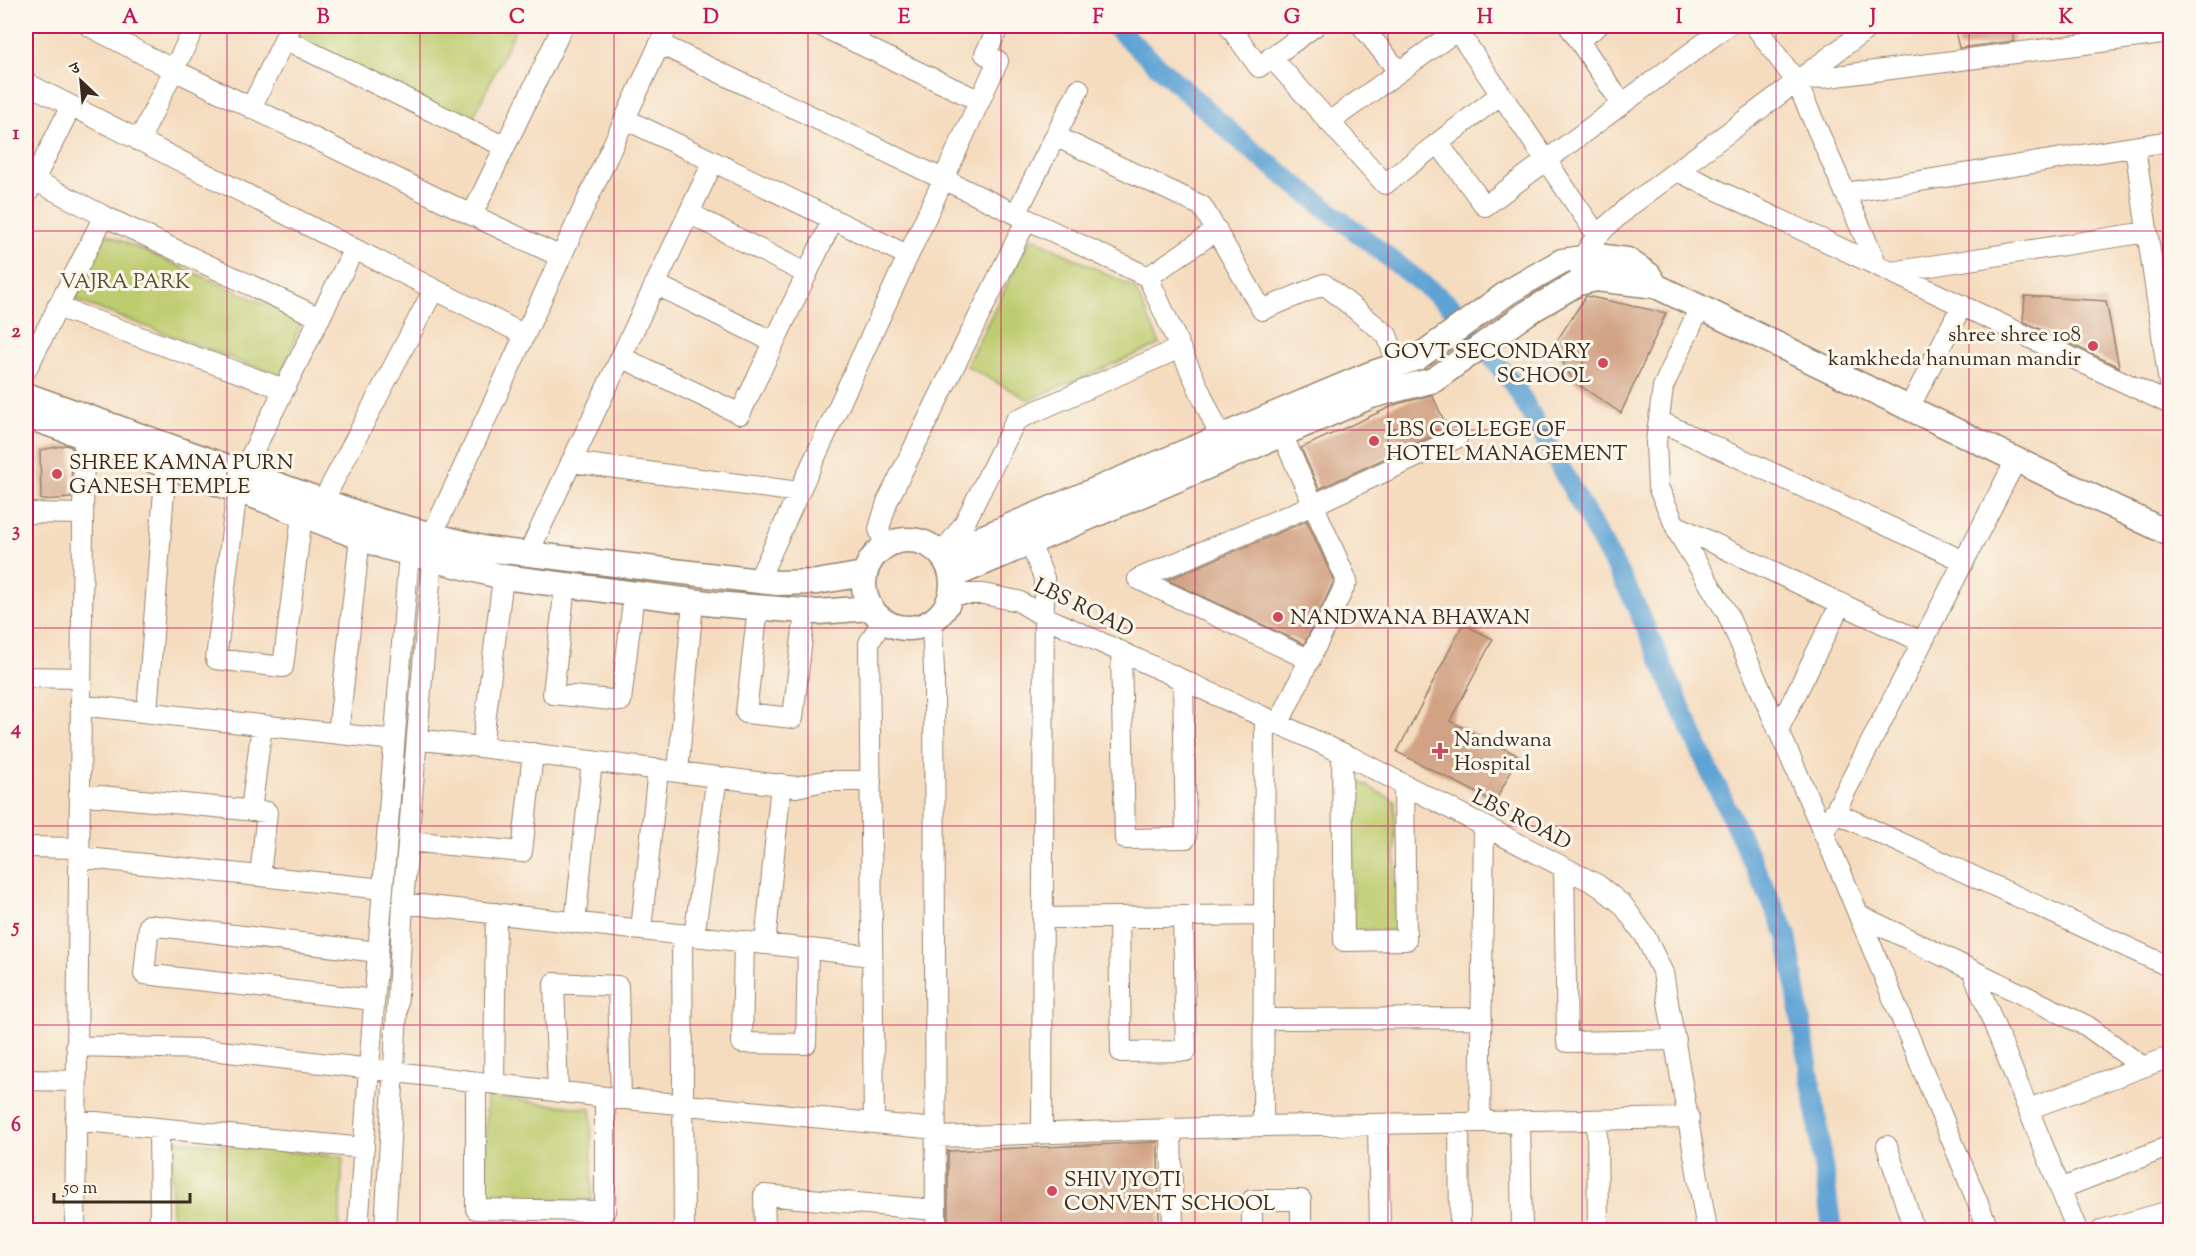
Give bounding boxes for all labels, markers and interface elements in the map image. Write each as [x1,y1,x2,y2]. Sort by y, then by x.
text: A [122,4,139,33]
text: B [317,4,330,33]
text: C [509,4,525,33]
text: D [703,4,719,33]
text: E [898,4,911,33]
text: F [1092,4,1104,33]
text: G [1284,4,1301,33]
text: H [1477,4,1493,33]
text: I [1676,4,1683,33]
text: J [1868,4,1876,33]
text: K [2059,4,2074,33]
north arrow [51,51,111,111]
text: उ [66,57,86,82]
text: 1 [13,120,20,149]
park label: VAJRA PARK [60,268,190,298]
text: 2 [11,318,21,347]
place label: shree shree 108 kamkheda hanuman mandir [1828,321,2081,375]
place label: GOVT SECONDARY SCHOOL [1384,338,1591,392]
marker: shree shree 108 kamkheda hanuman mandir [2086,339,2100,353]
marker: GOVT SECONDARY SCHOOL [1596,356,1610,370]
place label: LBS COLLEGE OF HOTEL MANAGEMENT [1386,416,1628,470]
marker: LBS COLLEGE OF HOTEL MANAGEMENT [1367,434,1381,448]
place label: SHREE KAMNA PURN GANESH TEMPLE [69,449,294,503]
marker: SHREE KAMNA PURN GANESH TEMPLE [50,467,64,481]
text: 3 [12,517,20,546]
street label: LBS ROAD [1028,572,1138,646]
place label: NANDWANA BHAWAN [1290,604,1530,634]
marker: NANDWANA BHAWAN [1271,610,1285,624]
text: 4 [10,715,21,744]
place label: Nandwana Hospital [1454,726,1552,780]
marker: Nandwana Hospital [1431,742,1449,760]
street label: LBS ROAD [1466,783,1576,859]
text: 5 [11,913,20,942]
text: 6 [11,1112,21,1141]
scale bar [54,1166,190,1204]
place label: SHIV JYOTI CONVENT SCHOOL [1064,1166,1276,1220]
text: 50 m [62,1176,98,1202]
marker: SHIV JYOTI CONVENT SCHOOL [1045,1184,1059,1198]

